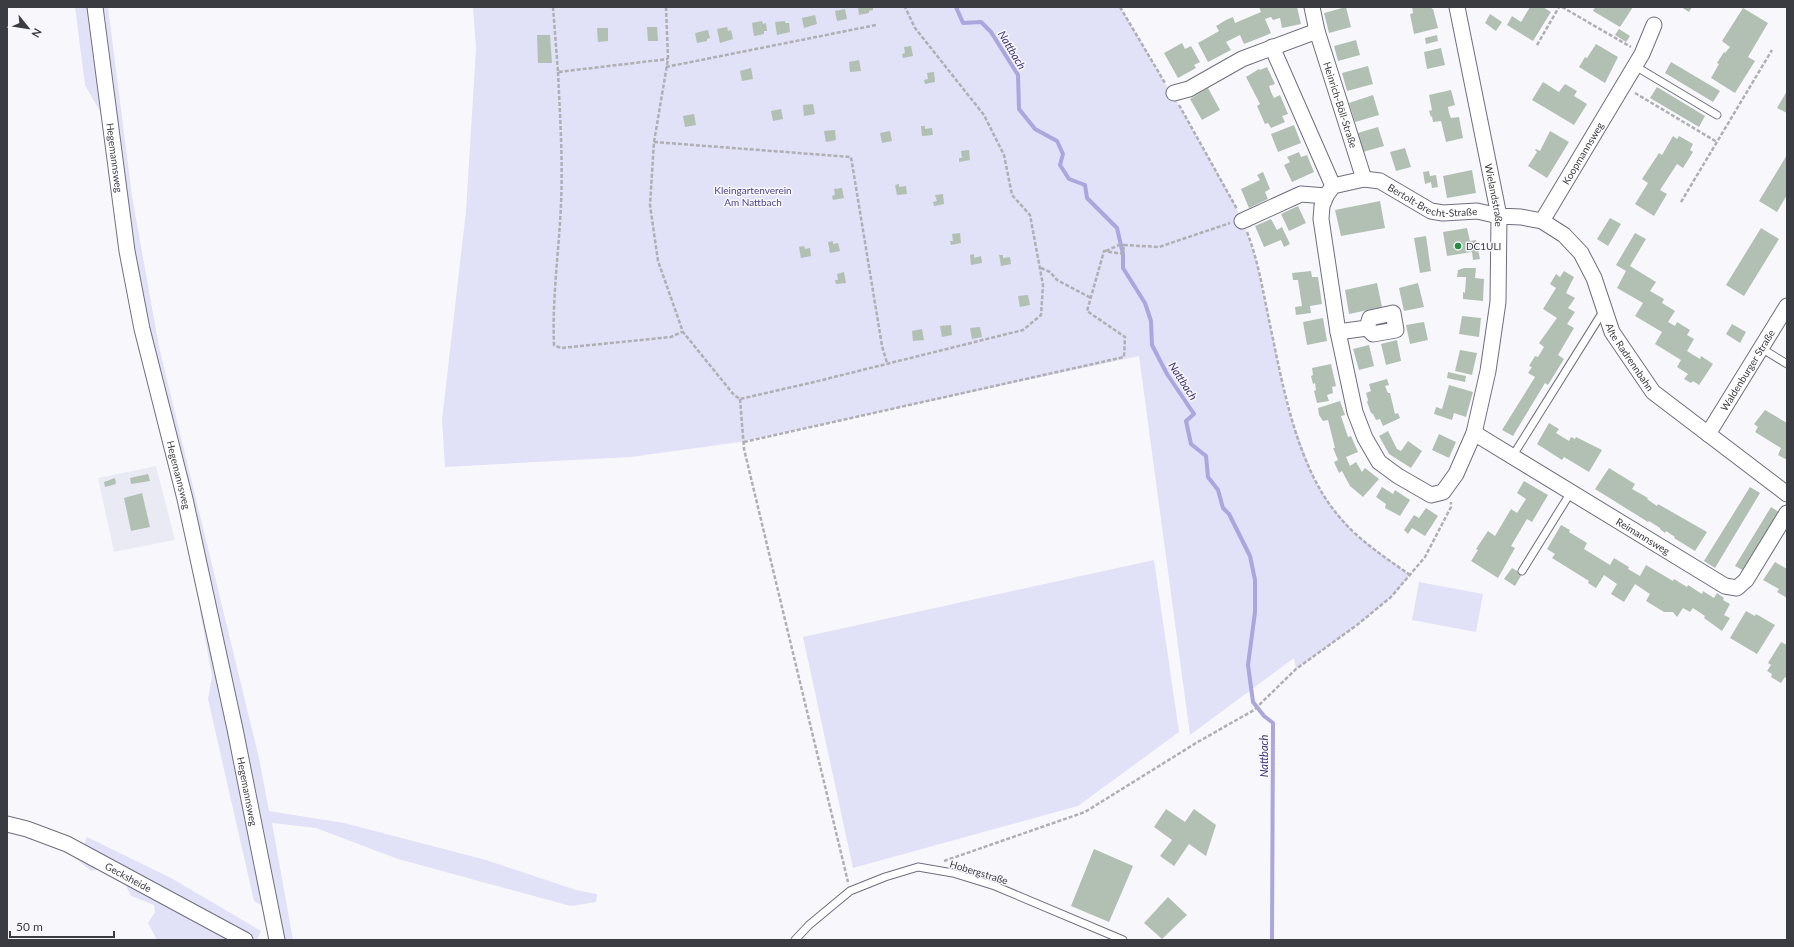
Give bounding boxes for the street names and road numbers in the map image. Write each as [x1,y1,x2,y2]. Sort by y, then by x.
street label: Heinrich-Böll-Straße [1321,60,1360,149]
street label: Koopmannsweg [1559,120,1606,186]
street label: Hegemannsweg [104,122,125,193]
street label: Wielandstraße [1483,163,1505,227]
street label: Bertolt-Brecht-Straße [1386,181,1478,219]
street label: Alte Radrennbahn [1603,322,1657,393]
street label: Waldenburger Straße [1718,327,1777,413]
street label: Hegemannsweg [164,439,193,510]
street label: Reimannsweg [1614,515,1672,557]
street label: Hegemannsweg [235,756,260,827]
street label: Hobergstraße [948,857,1010,887]
street label: Gecksheide [103,860,154,894]

